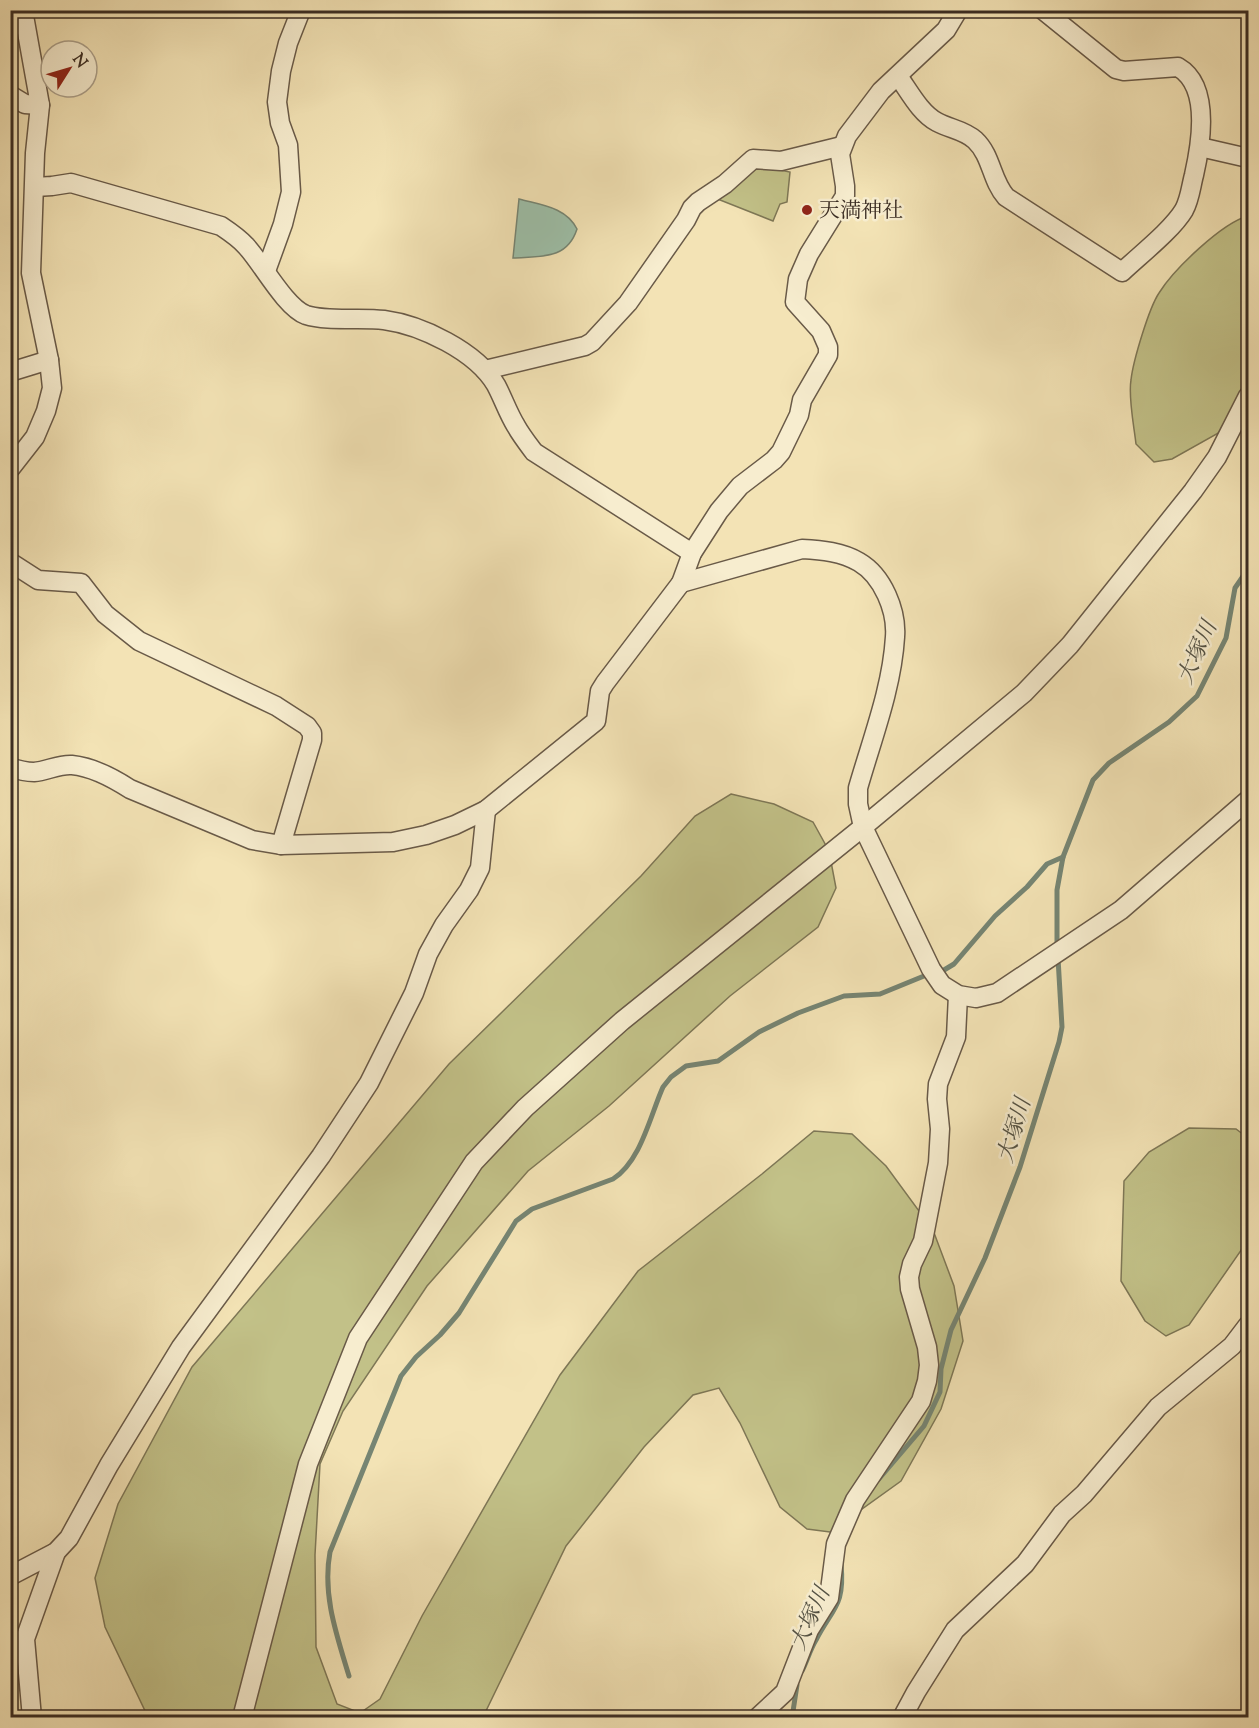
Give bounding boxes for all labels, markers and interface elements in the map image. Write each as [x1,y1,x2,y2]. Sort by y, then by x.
north arrow [39,39,99,99]
text: N [66,49,92,74]
place label: 天満神社 [819,197,903,227]
marker: 天満神社 [800,203,814,217]
water label: 大塚川 [1171,615,1228,690]
water label: 大塚川 [991,1093,1041,1167]
water label: 大塚川 [784,1581,841,1656]

